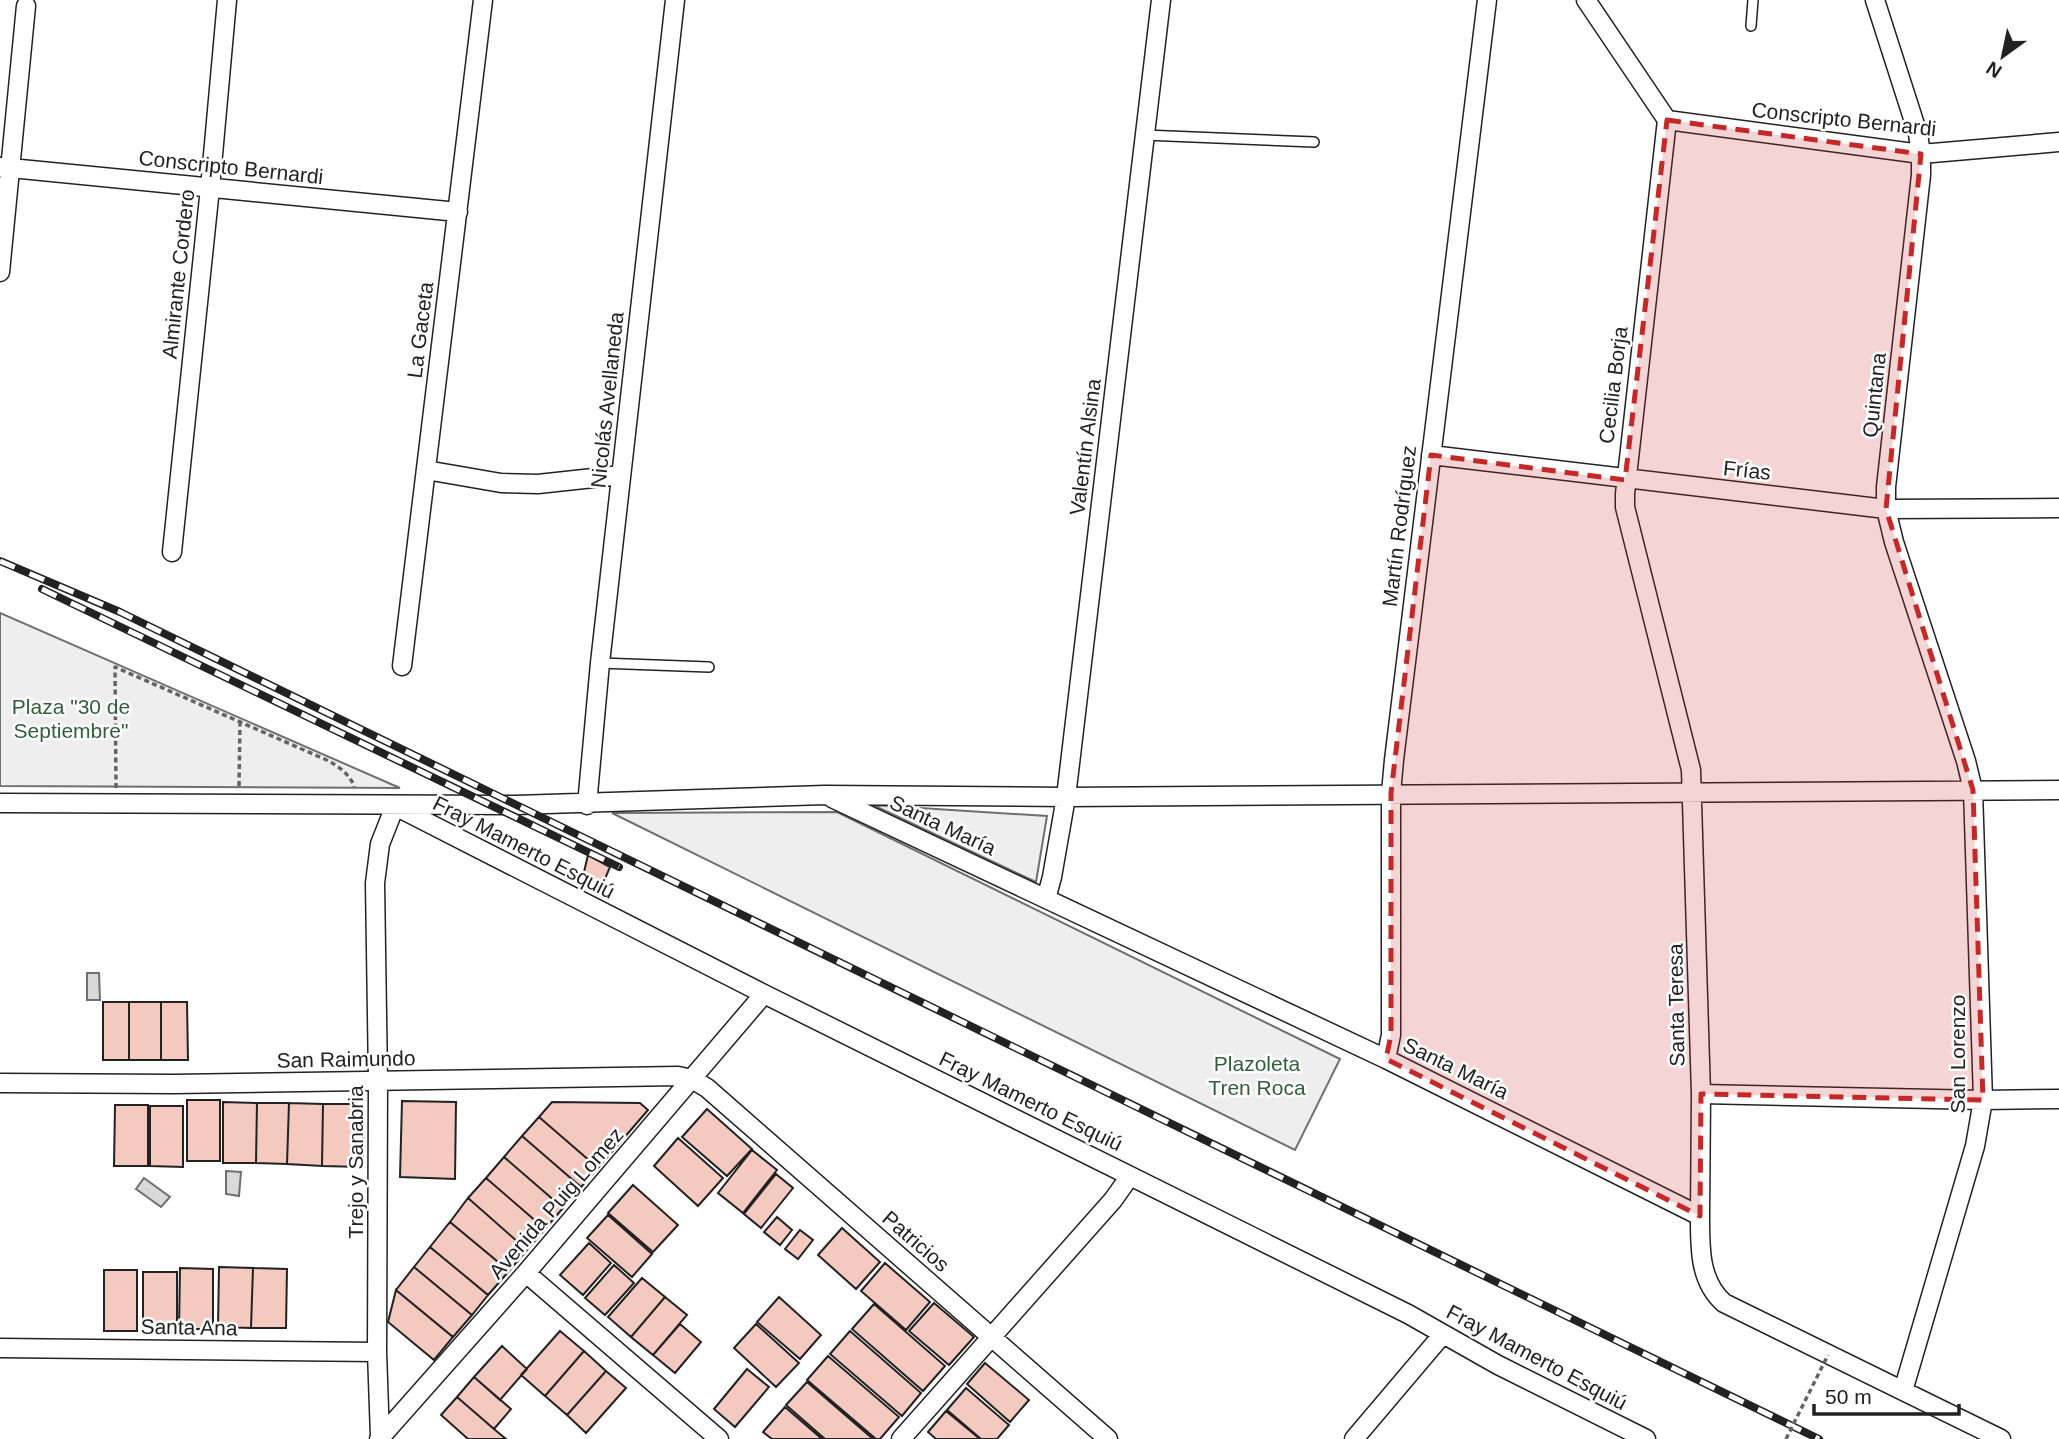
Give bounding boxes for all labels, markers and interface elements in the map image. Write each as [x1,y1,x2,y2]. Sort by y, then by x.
north arrow [1968,21,2038,91]
text: N [1983,57,2005,82]
street label: Conscripto Bernardi [1751,98,1937,140]
street label: Conscripto Bernardi [138,146,324,188]
street label: Almirante Cordero [158,188,198,360]
street label: La Gaceta [403,280,437,379]
street label: Nicolás Avellaneda [586,310,628,489]
street label: Cecilia Borja [1594,325,1632,445]
street label: Quintana [1858,351,1890,439]
street label: Valentín Alsina [1065,377,1105,517]
street label: Martín Rodríguez [1378,444,1420,608]
street label: Frías [1722,456,1772,484]
park label: Plaza "30 de Septiembre" [12,695,130,742]
street label: Santa María [886,790,1000,860]
street label: Fray Mamerto Esquiú [429,791,619,903]
street label: Santa Teresa [1663,943,1689,1067]
street label: San Lorenzo [1946,994,1969,1114]
street label: Santa María [1400,1033,1513,1104]
street label: San Raimundo [276,1046,416,1072]
street label: Fray Mamerto Esquiú [936,1047,1126,1155]
park label: Plazoleta Tren Roca [1208,1052,1306,1099]
street label: Trejo y Sanabria [344,1085,367,1239]
street label: Avenida Puig Lomez [484,1123,628,1283]
street label: Patricios [878,1206,954,1276]
street label: Fray Mamerto Esquiú [1443,1300,1631,1414]
street label: Santa Ana [140,1315,238,1339]
scale bar [1814,1372,1959,1416]
text: 50 m [1825,1385,1872,1408]

